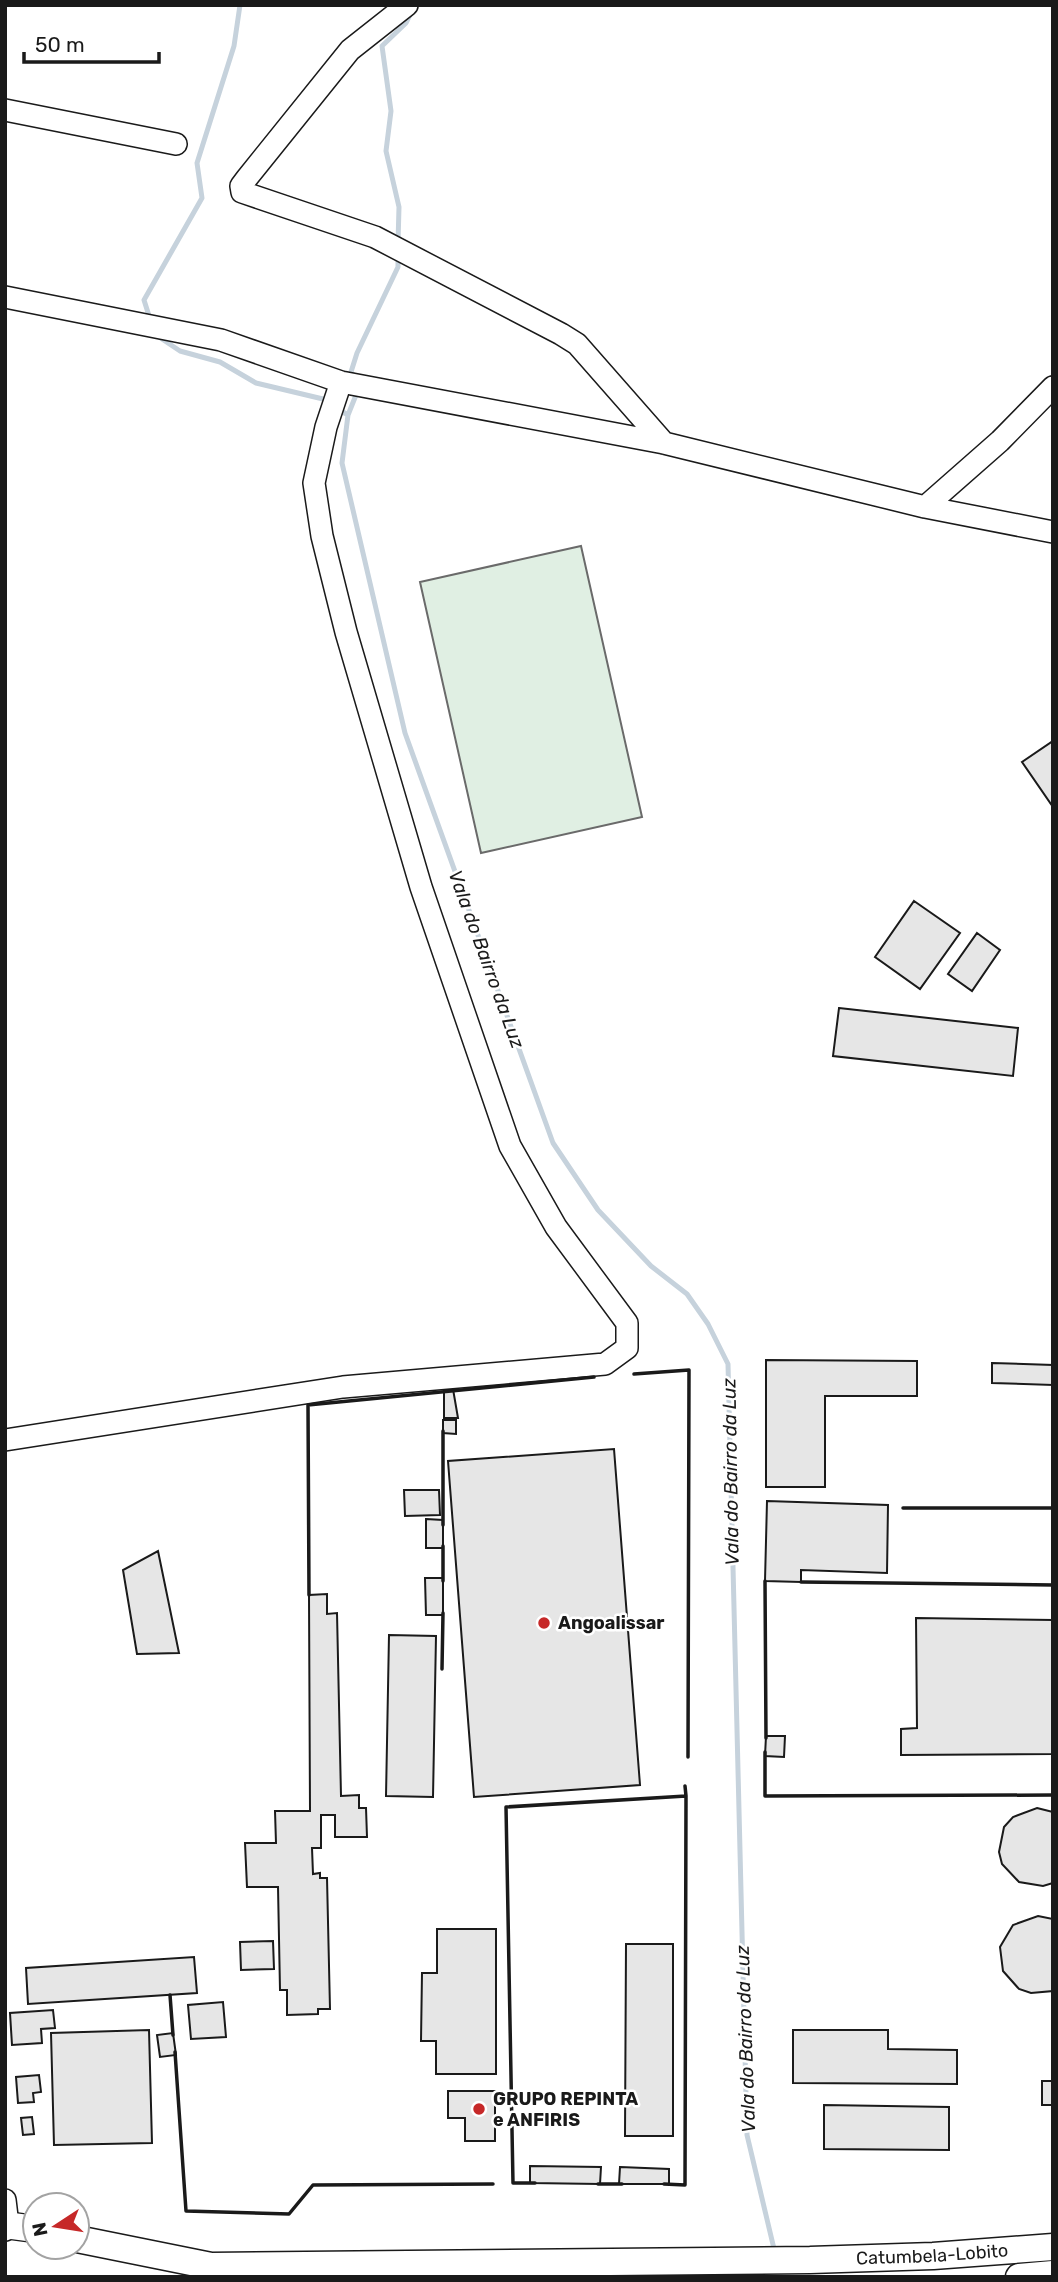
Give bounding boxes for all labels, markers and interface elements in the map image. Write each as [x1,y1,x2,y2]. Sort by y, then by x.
scale bar [24,21,159,65]
text: 50 m [35,32,85,57]
water label: Vala do Bairro da Luz [444,867,530,1052]
water label: Vala do Bairro da Luz [717,1377,744,1566]
place label: Angoalissar [558,1612,665,1634]
marker: Angoalissar [536,1615,552,1631]
water label: Vala do Bairro da Luz [731,1944,760,2133]
place label: GRUPO REPINTA e ANFIRIS [493,2088,638,2131]
marker: GRUPO REPINTA e ANFIRIS [471,2101,487,2117]
north arrow [21,2191,91,2261]
text: N [27,2220,53,2239]
street label: Catumbela-Lobito [856,2239,1009,2269]

